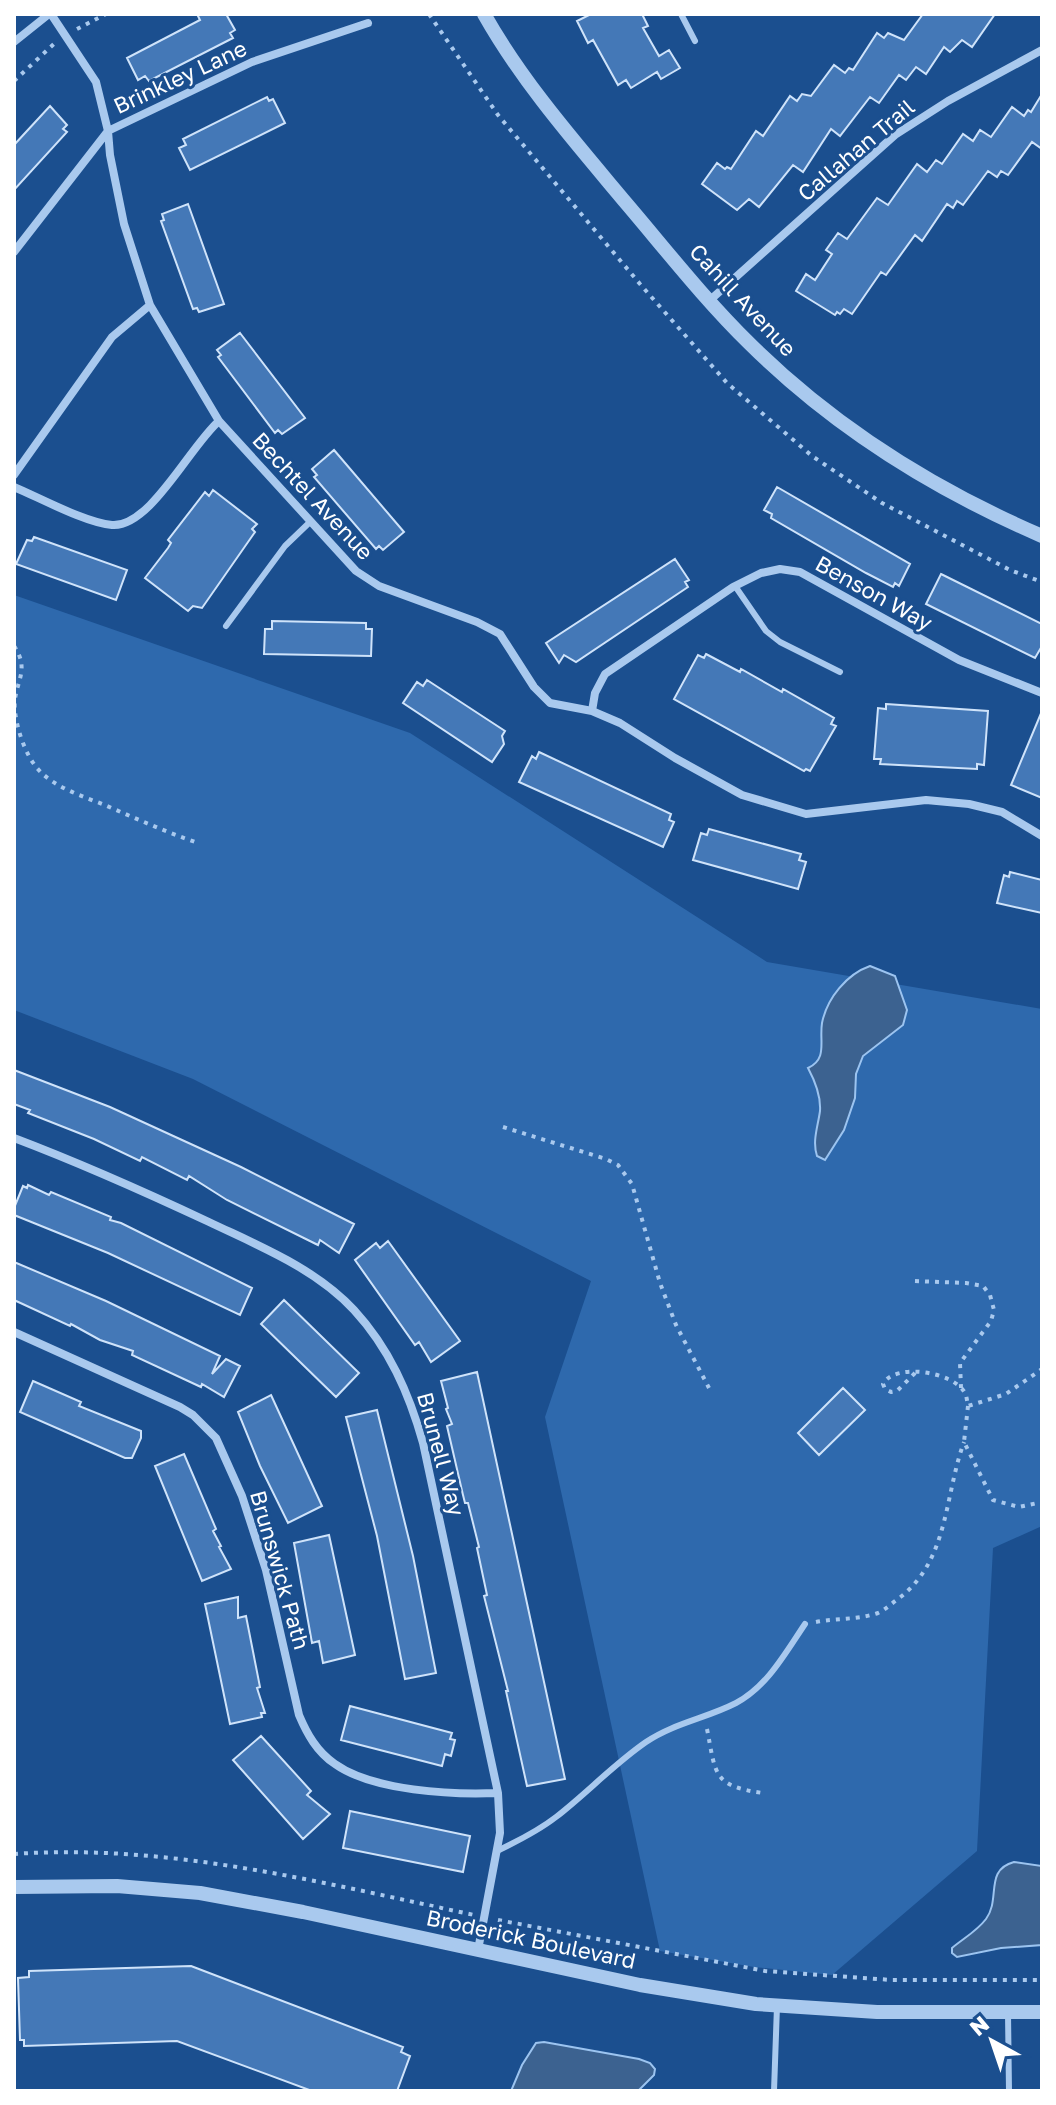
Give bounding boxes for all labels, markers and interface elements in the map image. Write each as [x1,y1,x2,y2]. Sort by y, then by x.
street label: Brinkley Lane [109,34,251,119]
street label: Callahan Trail [792,93,920,206]
street label: Cahill Avenue [684,238,802,362]
street label: Bechtel Avenue [247,426,379,565]
street label: Benson Way [811,549,937,636]
street label: Brunell Way [412,1389,471,1519]
street label: Brunswick Path [245,1487,316,1652]
street label: Broderick Boulevard [424,1903,638,1974]
north arrow [952,2001,1032,2081]
text: N [964,2010,994,2041]

